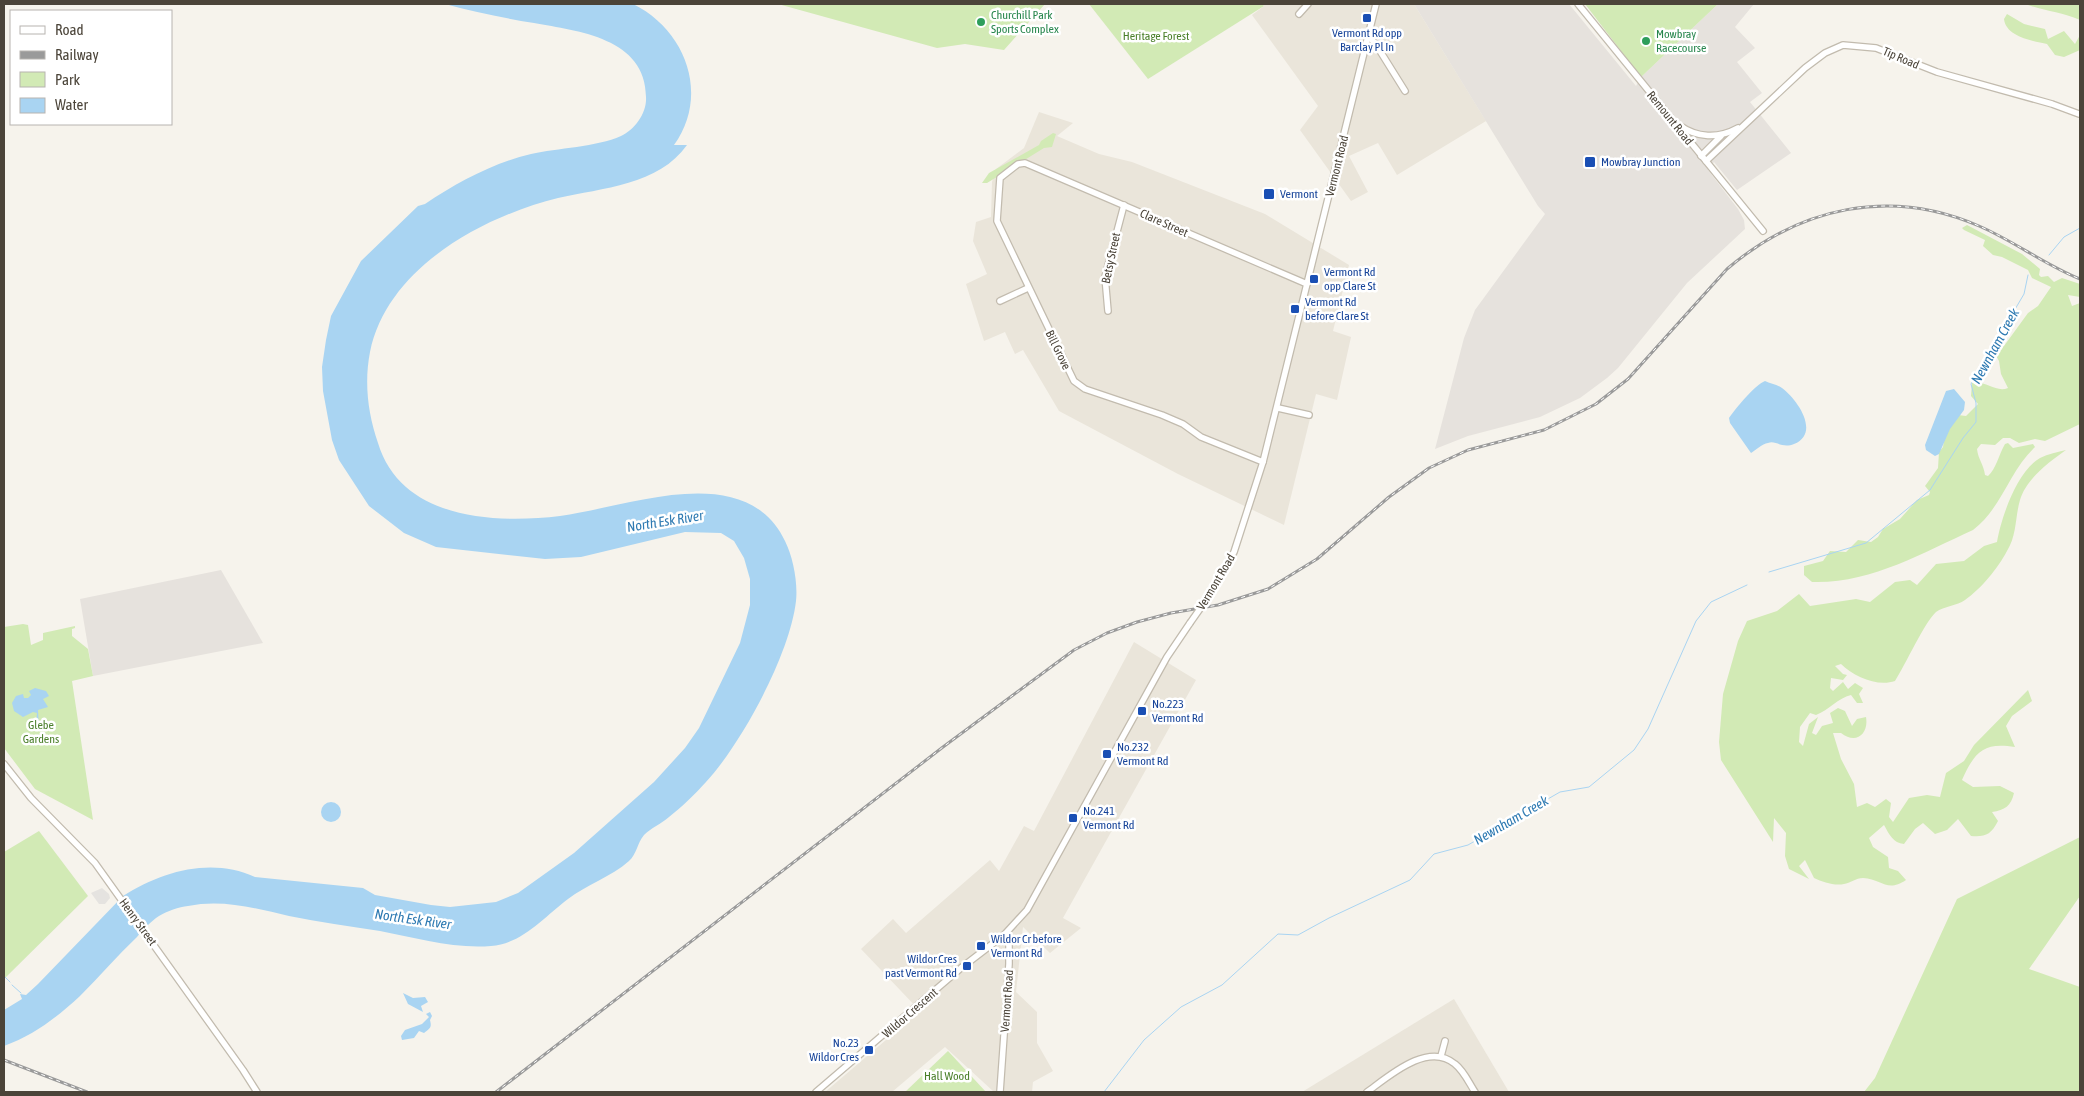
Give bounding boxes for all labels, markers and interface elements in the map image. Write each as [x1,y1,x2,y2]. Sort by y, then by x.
place label: Churchill Park Sports Complex [991,8,1059,36]
legend [10,10,172,125]
marker: Vermont Rd opp Barclay Pl In [1361,12,1373,24]
marker: Churchill Park Sports Complex [975,16,987,28]
text: Road [55,21,84,38]
place label: Vermont Rd opp Barclay Pl In [1332,26,1402,54]
place label: Mowbray Racecourse [1656,27,1707,55]
park label: Heritage Forest [1123,29,1190,43]
marker: Mowbray Racecourse [1640,35,1652,47]
street label: Tip Road [1881,44,1921,72]
text: Railway [55,46,99,63]
text: Park [55,71,80,88]
street label: Remount Road [1644,88,1696,148]
text: Water [55,96,88,113]
street label: Vermont Road [1323,134,1351,198]
marker: Mowbray Junction [1583,155,1597,169]
place label: Mowbray Junction [1601,155,1680,169]
marker: Vermont [1262,187,1276,201]
place label: Vermont [1280,187,1319,201]
street label: Clare Street [1138,206,1191,240]
street label: Betsy Street [1099,231,1123,285]
place label: Vermont Rd opp Clare St [1324,265,1376,293]
marker: Vermont Rd opp Clare St [1308,273,1320,285]
place label: Vermont Rd before Clare St [1305,295,1370,323]
marker: Vermont Rd before Clare St [1289,303,1301,315]
water label: Newnham Creek [1968,305,2023,386]
street label: Bill Grove [1042,328,1074,372]
water label: North Esk River [626,507,705,535]
street label: Vermont Road [1194,552,1238,612]
place label: No.223 Vermont Rd [1152,697,1203,725]
marker: No.223 Vermont Rd [1136,705,1148,717]
park label: Glebe Gardens [23,718,59,746]
place label: No.232 Vermont Rd [1117,740,1168,768]
marker: No.232 Vermont Rd [1101,748,1113,760]
water label: Newnham Creek [1471,792,1552,848]
place label: No.241 Vermont Rd [1083,804,1134,832]
marker: No.241 Vermont Rd [1067,812,1079,824]
street label: Henry Street [116,896,160,949]
water label: North Esk River [374,906,453,932]
place label: Wildor Cr before Vermont Rd [991,932,1062,960]
marker: Wildor Cr before Vermont Rd [975,940,987,952]
place label: Wildor Cres past Vermont Rd [885,952,957,980]
marker: Wildor Cres past Vermont Rd [961,960,973,972]
street label: Vermont Road [998,969,1016,1033]
street label: Wildor Crescent [879,985,941,1041]
place label: No.23 Wildor Cres [809,1036,859,1064]
marker: No.23 Wildor Cres [863,1044,875,1056]
park label: Hall Wood [924,1069,970,1083]

